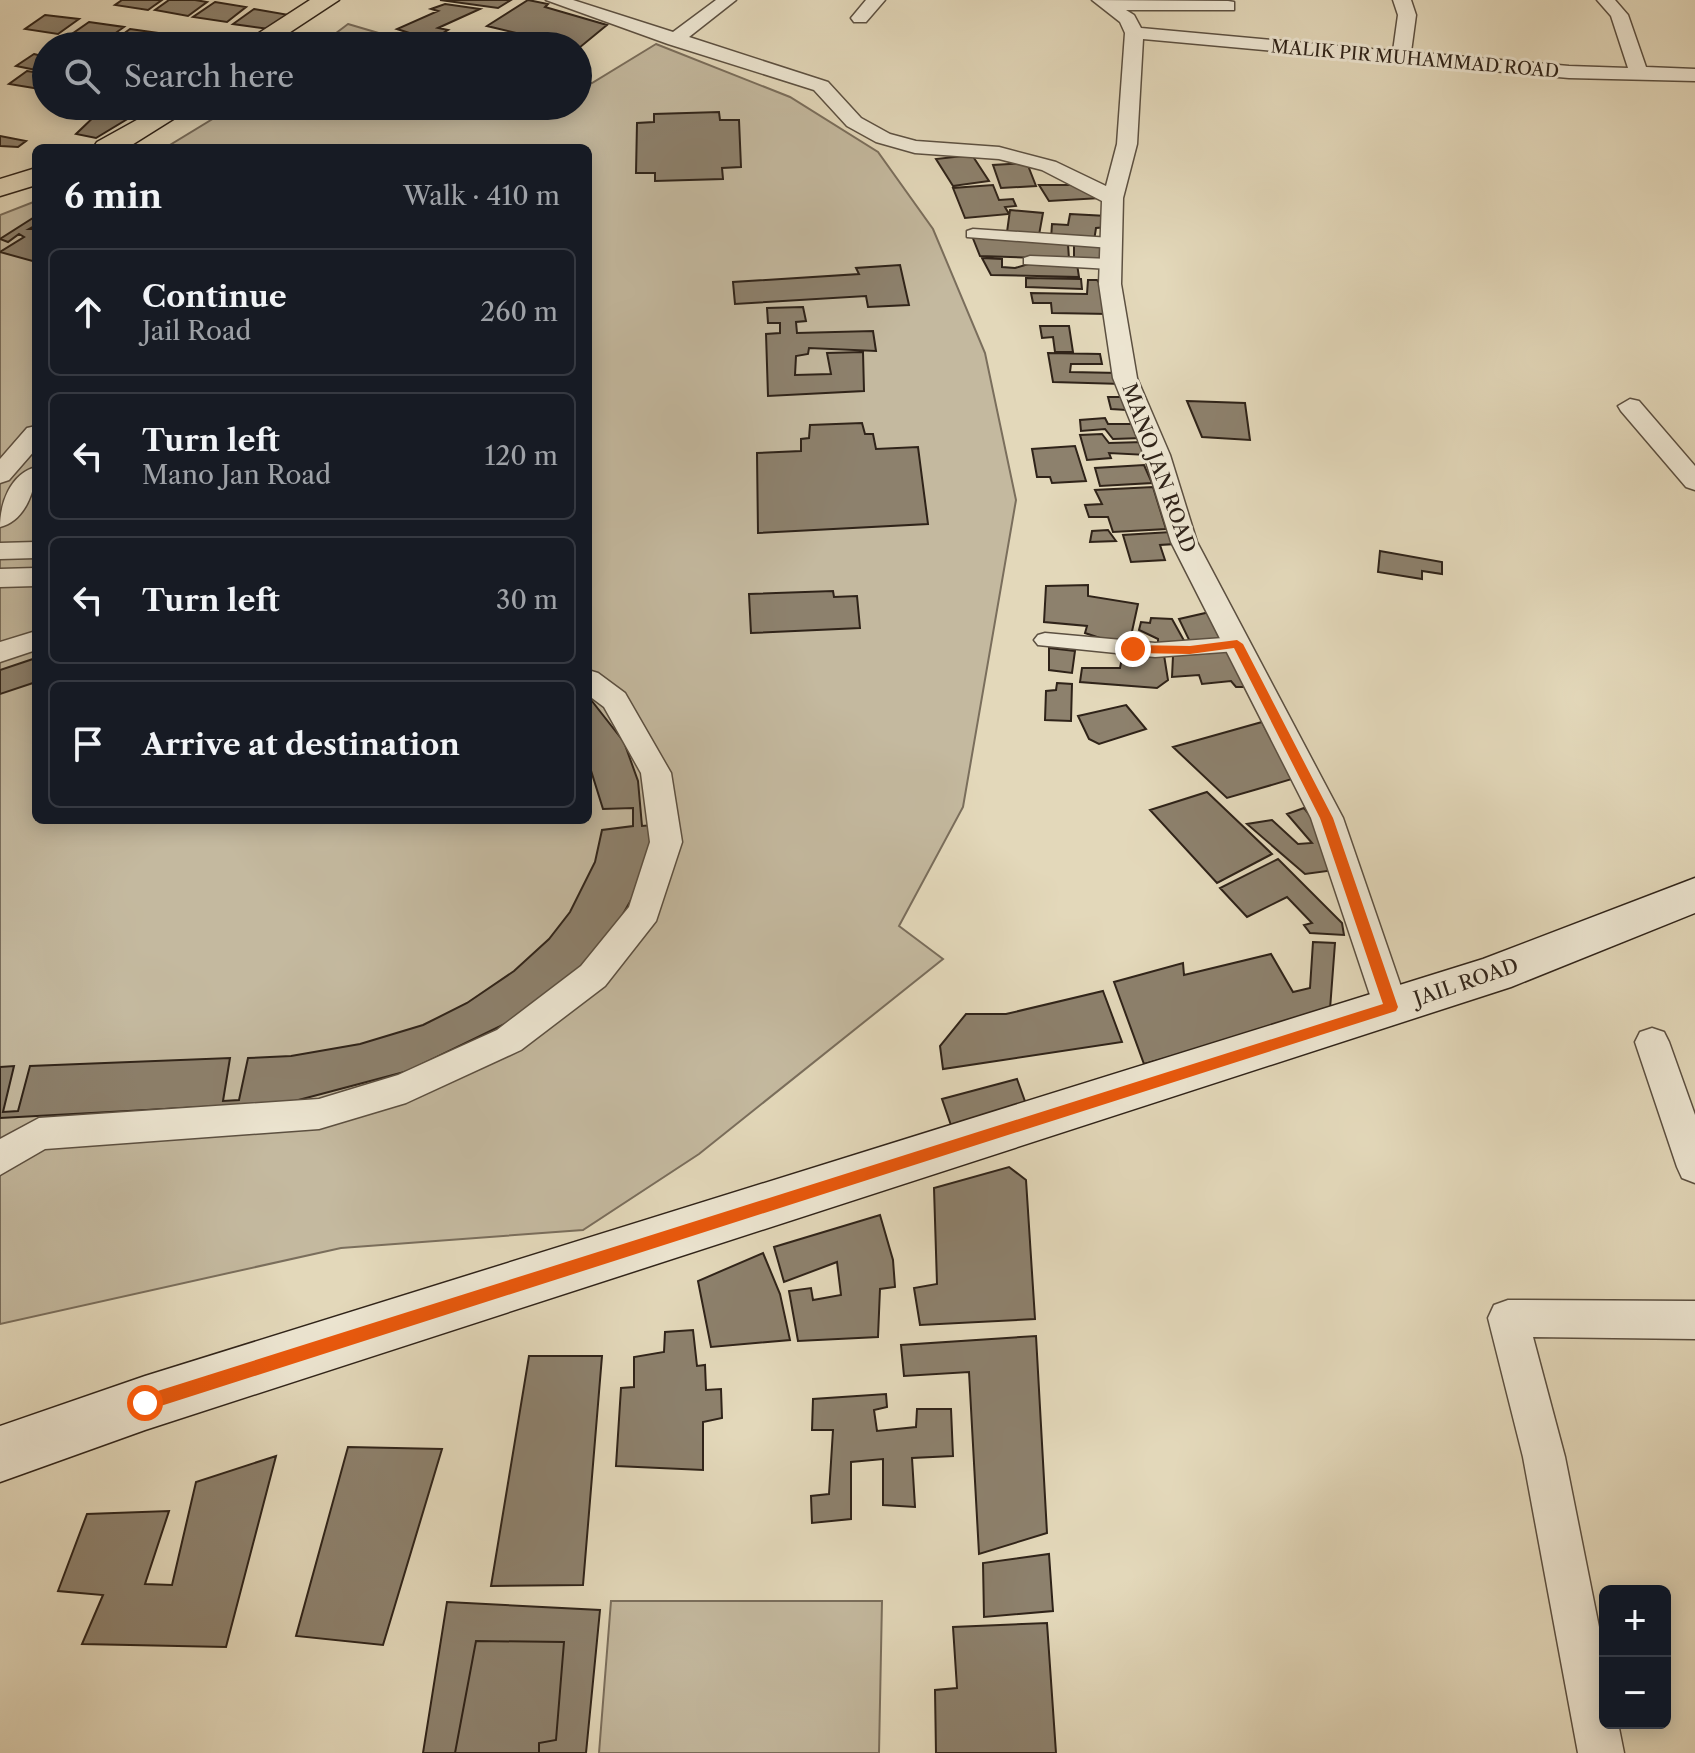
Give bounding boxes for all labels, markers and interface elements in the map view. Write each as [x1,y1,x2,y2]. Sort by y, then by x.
search box [32,32,592,120]
street label: MALIK PIR MUHAMMAD ROAD [1270,35,1560,83]
icon: search [60,54,104,98]
text: Search here [124,58,294,95]
text: 6 min [64,175,162,217]
text: Walk · 410 m [403,180,560,212]
text: Continue [142,278,287,315]
icon: ahead [66,290,110,334]
text: 260 m [480,296,558,328]
text: Jail Road [142,315,251,347]
street label: MANO JAN ROAD [1117,380,1201,556]
text: Turn left [142,422,279,459]
icon: left [66,434,110,478]
text: 120 m [484,440,558,472]
text: Mano Jan Road [142,459,331,491]
icon: left [66,578,110,622]
text: Turn left [142,582,279,619]
text: 30 m [496,584,558,616]
route end [1115,631,1151,667]
icon: arrive [66,722,110,766]
text: Arrive at destination [142,726,460,763]
street label: JAIL ROAD [1408,953,1521,1012]
route start [127,1385,163,1421]
map controls [1599,1585,1671,1729]
button: + [1599,1585,1671,1657]
button: − [1599,1657,1671,1729]

